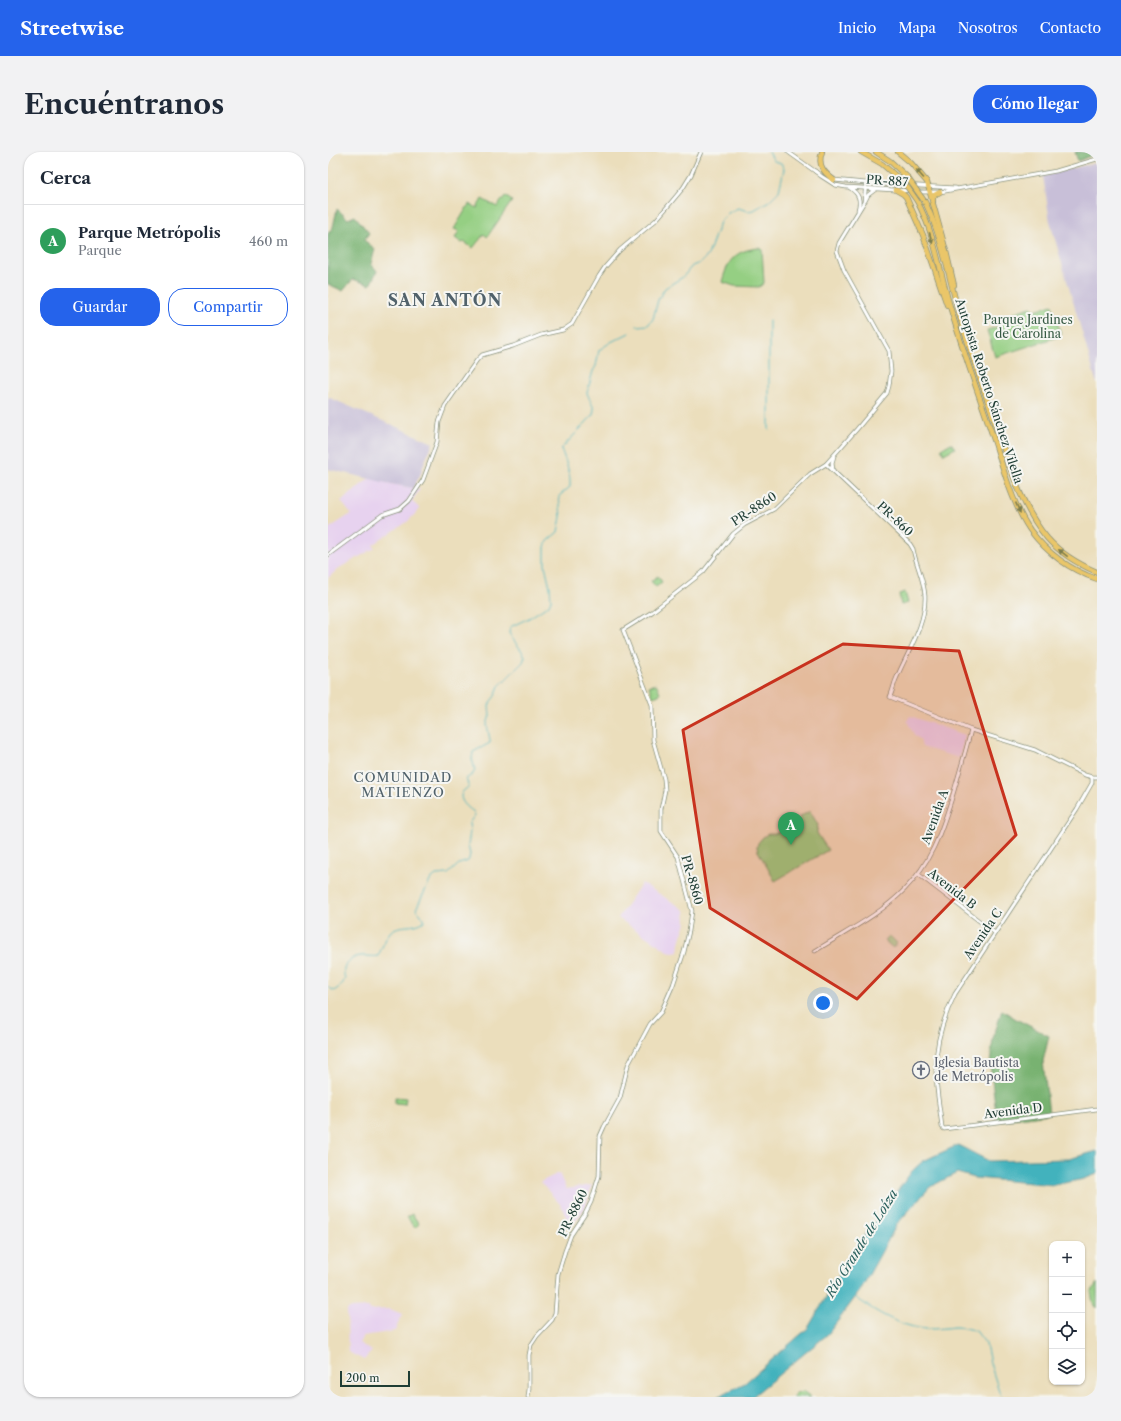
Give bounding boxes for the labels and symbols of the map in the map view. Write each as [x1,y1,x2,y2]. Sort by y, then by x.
one-way arrow [916,169,925,179]
street label: PR-887 [865,172,909,189]
one-way arrow [928,232,934,244]
district label: SAN ANTÓN [388,290,502,310]
street label: Autopista Roberto Sánchez Vilella [952,295,1027,486]
park label: Parque Jardines de Carolina [983,312,1073,341]
street label: PR-8860 [728,488,779,529]
street label: PR-860 [874,498,916,539]
one-way arrow [1016,502,1022,514]
one-way arrow [1057,549,1068,557]
district label: COMUNIDAD MATIENZO [354,769,452,800]
street label: Avenida A [917,786,952,847]
pin: A [778,812,804,845]
street label: PR-8860 [678,853,707,906]
street label: Avenida B [924,864,979,912]
street label: Avenida C [960,905,1005,963]
your location [813,993,833,1013]
place label: Iglesia Bautista de Metrópolis [934,1055,1020,1084]
church icon: Iglesia Bautista de Metrópolis [911,1060,931,1080]
street label: Avenida D [982,1099,1043,1122]
water label: Río Grande de Loíza [821,1186,901,1301]
street label: PR-8860 [555,1187,590,1239]
scale bar [340,1369,410,1388]

